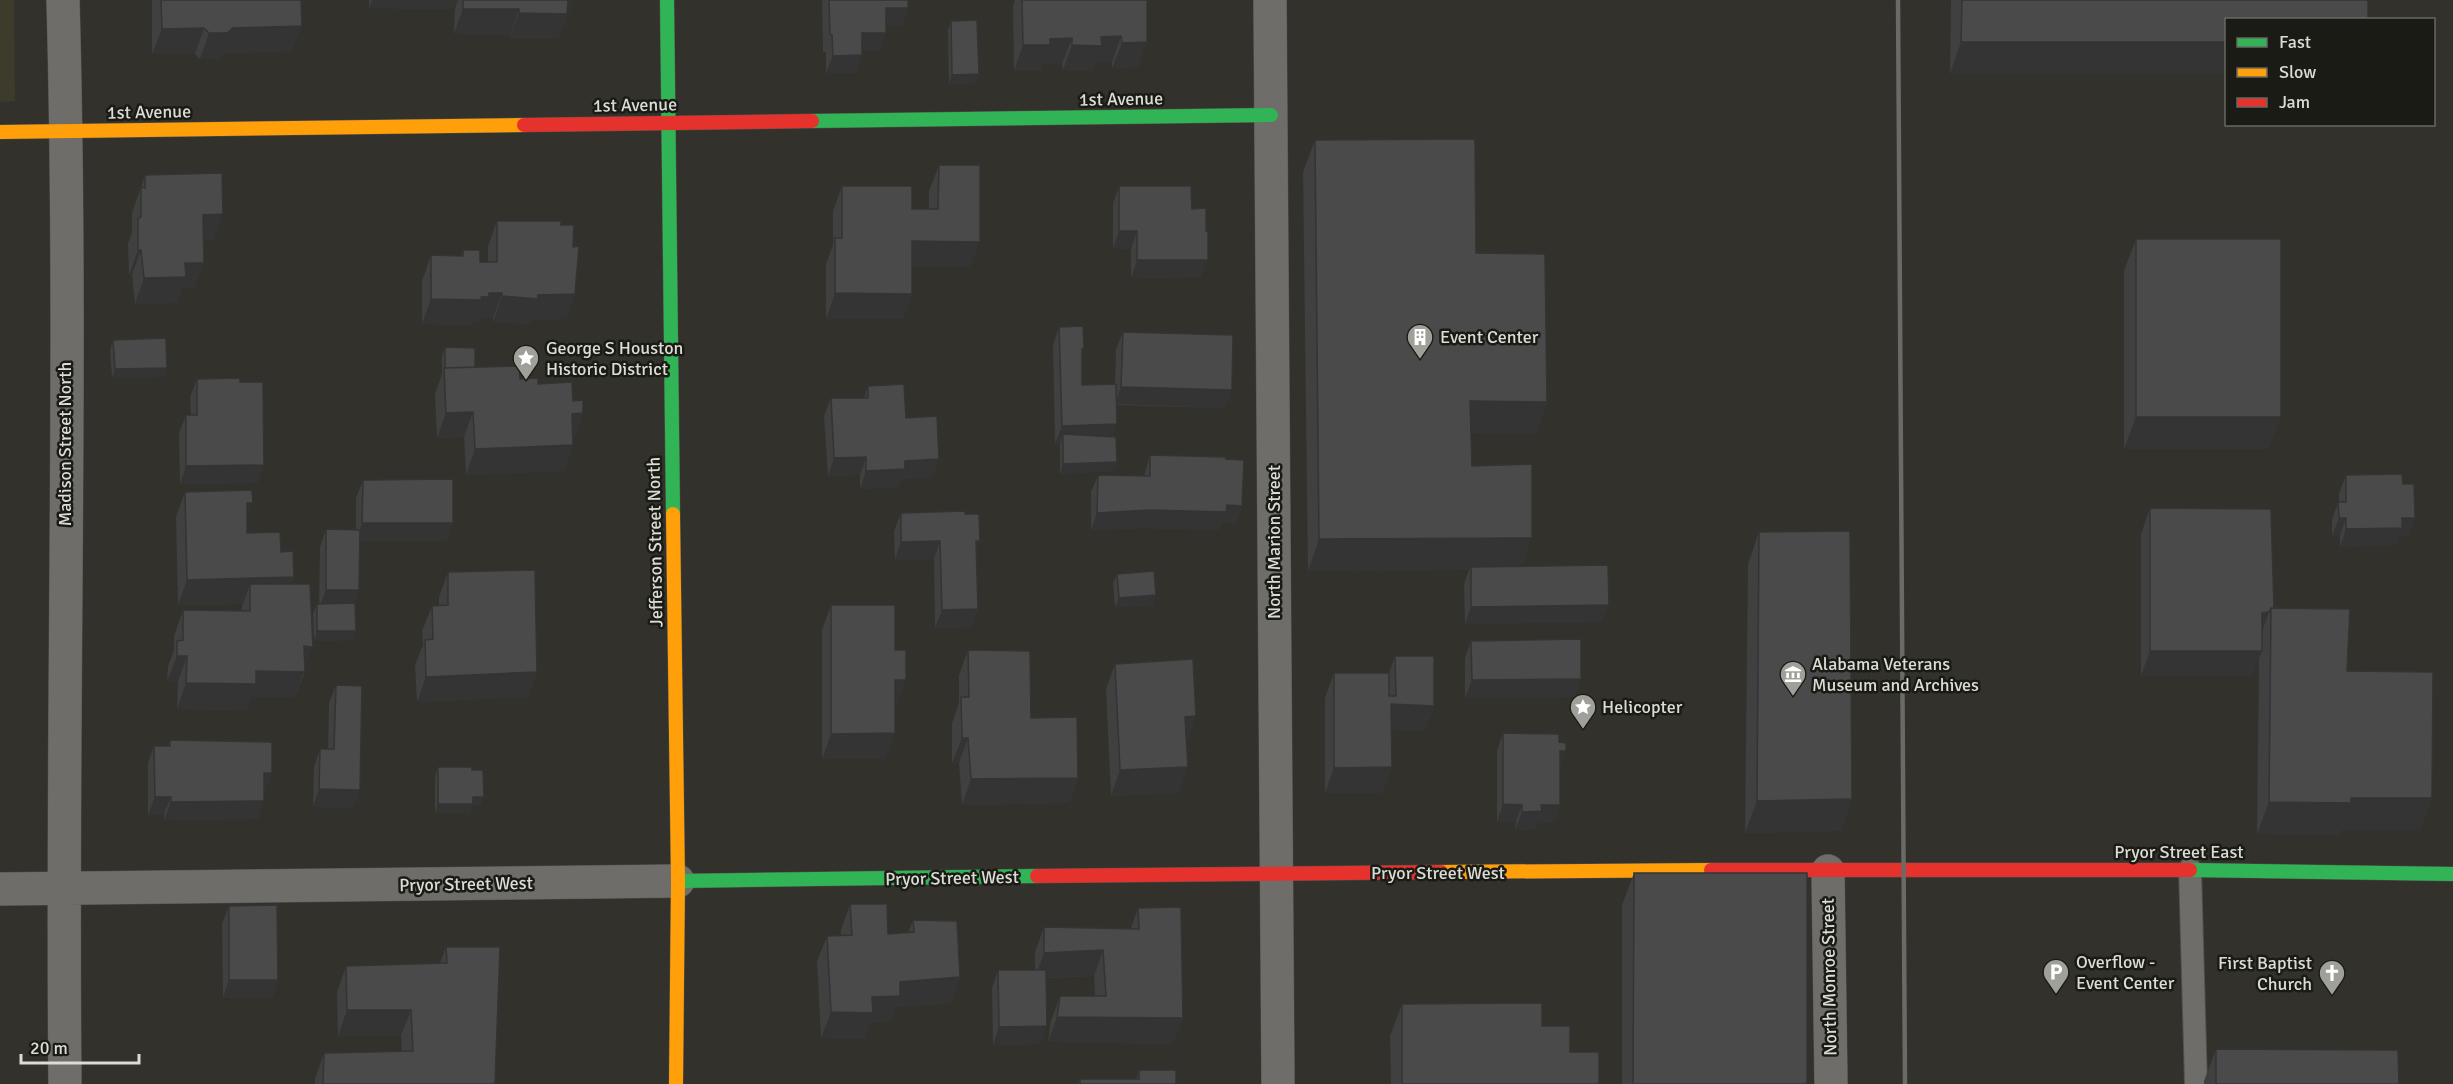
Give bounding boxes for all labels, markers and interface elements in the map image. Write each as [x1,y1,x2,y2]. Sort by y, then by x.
legend [2225,18,2435,126]
text: Fast [2279,31,2311,53]
text: Slow [2279,61,2316,83]
street label: 1st Avenue [1079,87,1163,111]
text: Jam [2279,91,2310,113]
street label: 1st Avenue [593,93,677,117]
street label: 1st Avenue [107,100,191,124]
building icon: Event Center [1405,322,1435,360]
place label: Event Center [1440,326,1539,348]
place label: George S Houston Historic District [546,337,683,380]
place icon: George S Houston Historic District [511,343,541,381]
street label: Madison Street North [54,362,76,526]
street label: Jefferson Street North [643,457,667,627]
street label: North Marion Street [1263,465,1285,619]
place label: Alabama Veterans Museum and Archives [1812,653,1979,696]
museum icon: Alabama Veterans Museum and Archives [1778,659,1808,697]
place icon: Helicopter [1568,692,1598,730]
place label: Helicopter [1602,696,1683,718]
street label: Pryor Street East [2114,841,2244,863]
street label: Pryor Street West [1371,862,1505,884]
street label: Pryor Street West [885,866,1019,890]
street label: Pryor Street West [399,872,533,896]
street label: North Monroe Street [1817,898,1841,1056]
place label: Overflow - Event Center [2076,951,2175,994]
place label: First Baptist Church [2218,952,2312,995]
parking icon: Overflow - Event Center [2041,957,2071,995]
church icon: First Baptist Church [2317,958,2347,996]
scale bar [21,1027,140,1065]
text: 20 m [30,1037,68,1059]

